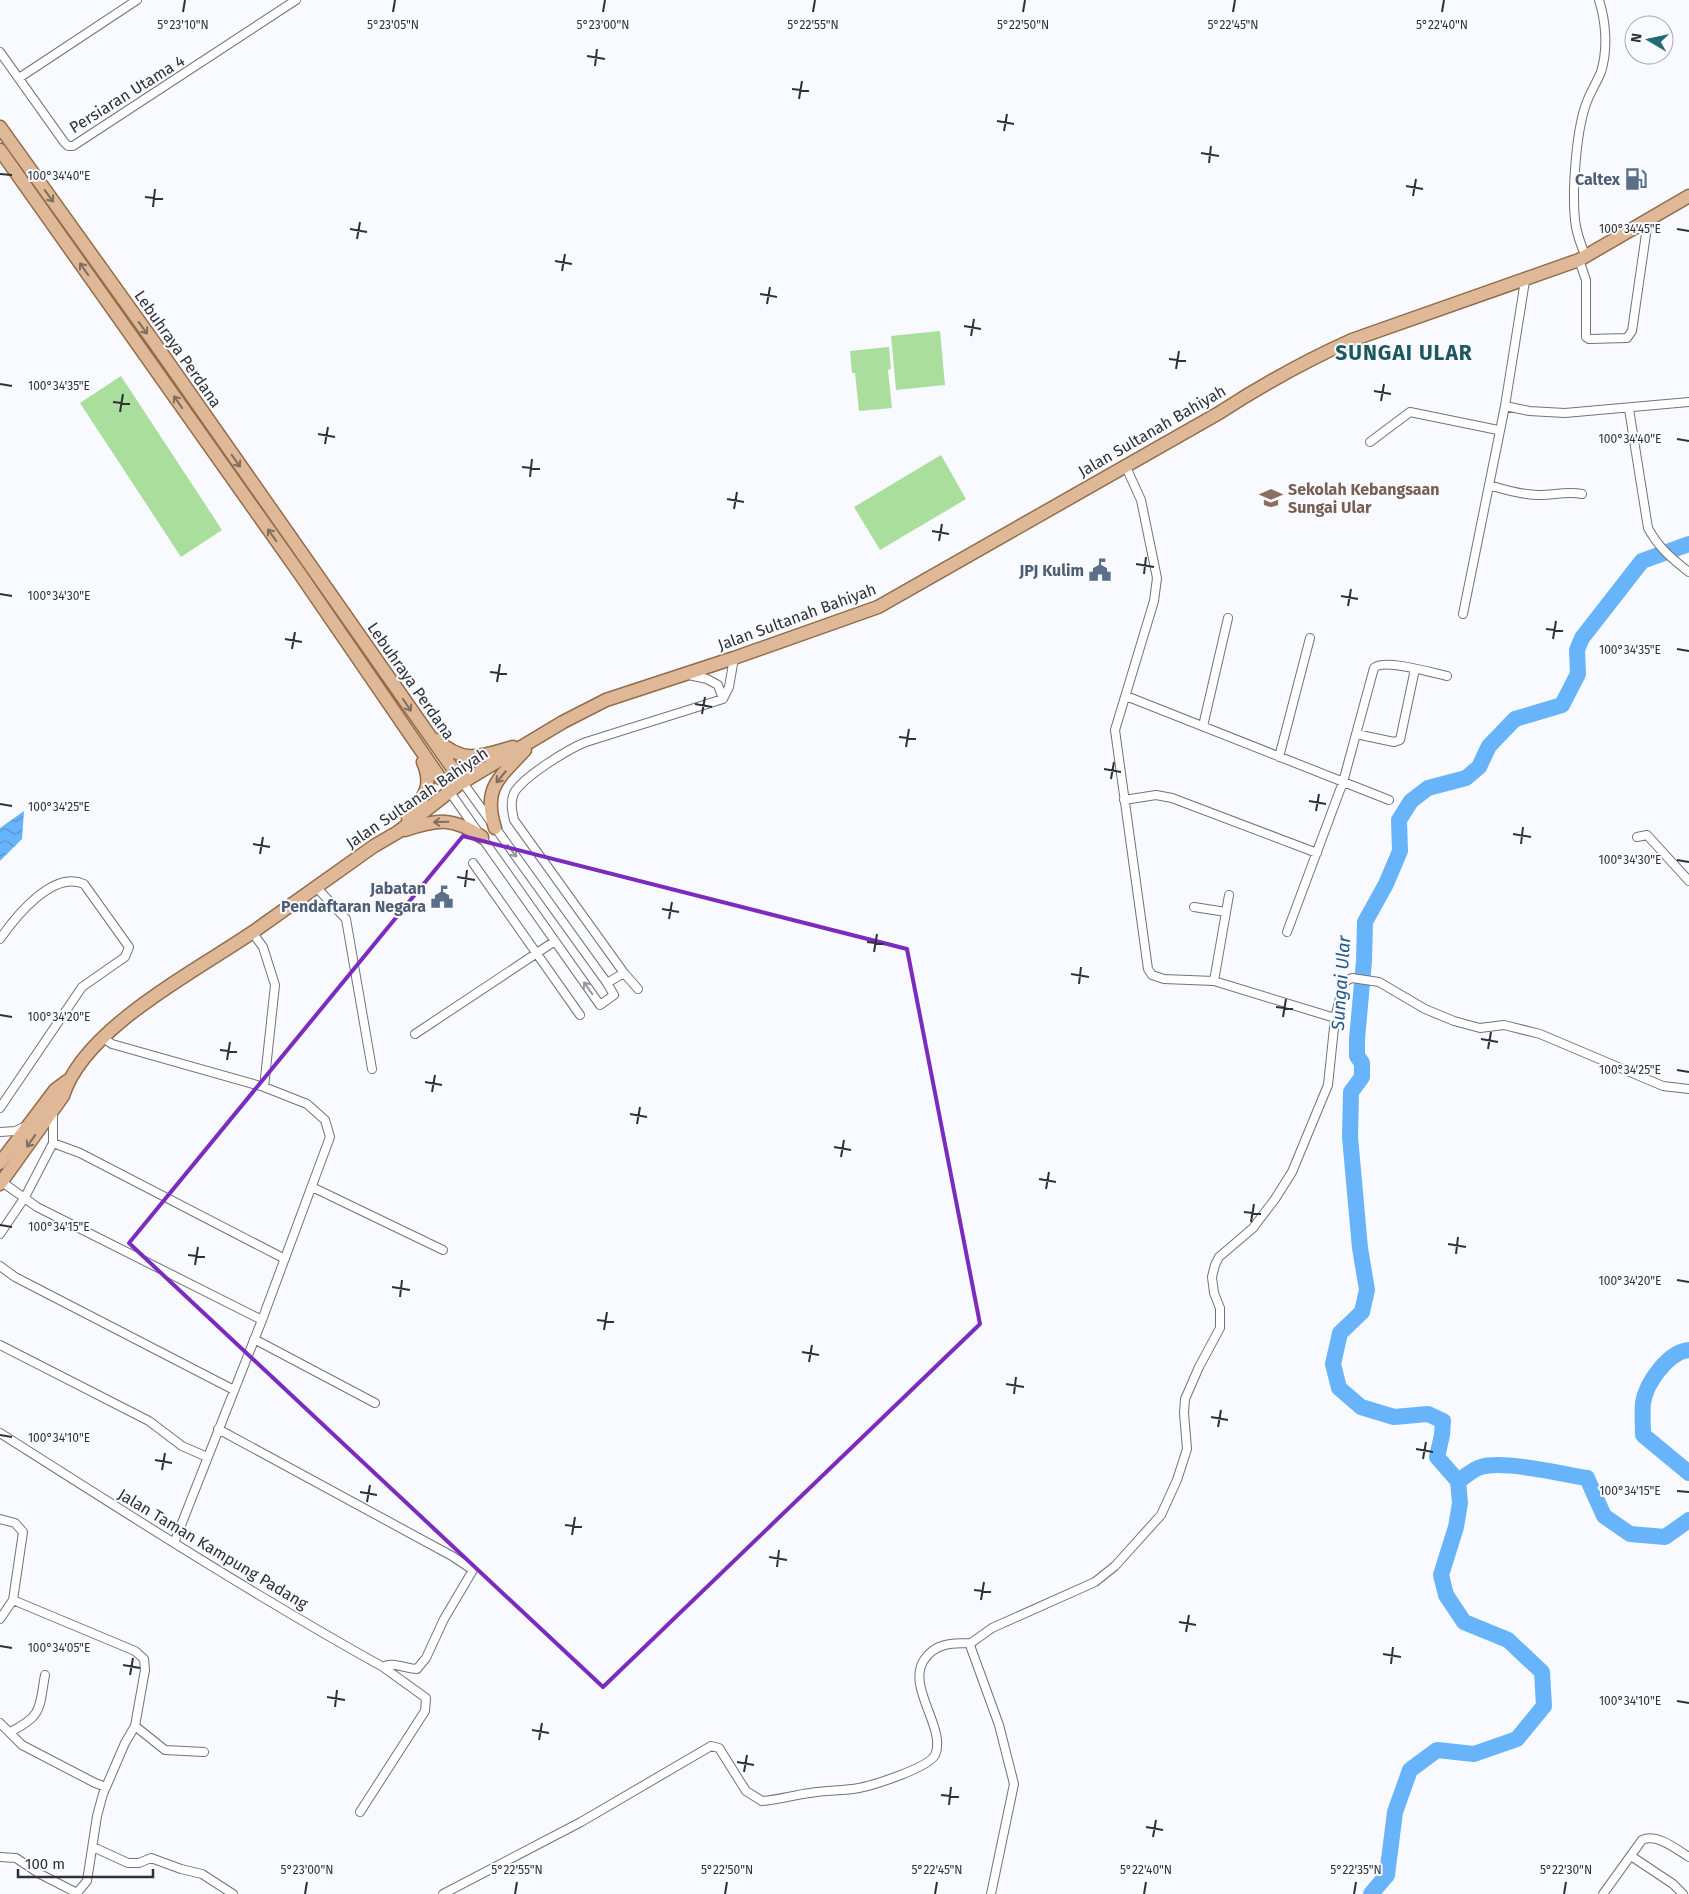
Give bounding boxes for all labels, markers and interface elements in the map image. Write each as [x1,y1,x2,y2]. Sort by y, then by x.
north arrow [1624,15,1674,65]
text: 5°23'10"N [157,18,209,32]
text: 5°23'05"N [367,18,419,32]
text: 5°23'00"N [577,18,629,32]
text: 5°22'55"N [787,18,839,32]
text: 5°22'50"N [997,18,1049,32]
text: 5°22'45"N [1207,18,1259,32]
text: 5°22'40"N [1416,18,1468,32]
text: N [1628,32,1646,44]
street label: Persiaran Utama 4 [66,51,189,137]
fuel station icon: Caltex [1623,166,1649,192]
text: 100°34'40"E [28,169,90,183]
place label: Caltex [1575,170,1621,189]
one-way arrow [44,188,54,202]
text: 100°34'45"E [1599,222,1661,236]
one-way arrow [79,262,89,276]
street label: Lebuhraya Perdana [130,287,226,411]
one-way arrow [138,320,149,334]
district label: SUNGAI ULAR [1335,340,1473,366]
text: 100°34'35"E [28,379,90,393]
street label: Jalan Sultanah Bahiyah [1075,381,1229,481]
one-way arrow [173,395,183,409]
text: 100°34'40"E [1599,432,1661,446]
one-way arrow [231,454,241,468]
place label: Sekolah Kebangsaan Sungai Ular [1288,480,1439,517]
school or university icon: Sekolah Kebangsaan Sungai Ular [1258,485,1284,511]
one-way arrow [267,528,277,542]
public building icon: JPJ Kulim [1087,557,1113,583]
place label: JPJ Kulim [1018,561,1084,580]
street label: Jalan Sultanah Bahiyah [715,579,879,655]
text: 100°34'30"E [28,589,90,603]
street label: Lebuhraya Perdana [363,619,459,743]
text: 100°34'35"E [1599,643,1661,657]
one-way arrow [402,698,412,712]
street label: Jalan Sultanah Bahiyah [342,743,492,853]
one-way arrow [496,770,507,783]
text: 100°34'25"E [28,800,90,814]
one-way arrow [434,817,450,827]
one-way arrow [507,844,517,858]
text: 100°34'30"E [1599,853,1661,867]
place label: Jabatan Pendaftaran Negara [281,879,426,916]
public building icon: Jabatan Pendaftaran Negara [429,884,455,910]
water label: Sungai Ular [1327,934,1355,1032]
one-way arrow [583,981,593,995]
text: 100°34'20"E [28,1010,90,1024]
text: 100°34'25"E [1599,1063,1661,1077]
one-way arrow [26,1133,36,1147]
text: 100°34'15"E [28,1220,90,1234]
text: 100°34'20"E [1599,1274,1661,1288]
text: 100°34'10"E [28,1431,90,1445]
text: 100°34'15"E [1599,1484,1661,1498]
street label: Jalan Taman Kampung Padang [115,1485,312,1614]
text: 100°34'05"E [28,1641,90,1655]
text: 100°34'10"E [1599,1694,1661,1708]
scale bar [18,1846,152,1878]
text: 100 m [25,1855,65,1873]
text: 5°23'00"N [281,1863,333,1877]
text: 5°22'55"N [491,1863,543,1877]
text: 5°22'50"N [701,1863,753,1877]
text: 5°22'45"N [911,1863,963,1877]
text: 5°22'40"N [1120,1863,1172,1877]
text: 5°22'35"N [1330,1863,1382,1877]
text: 5°22'30"N [1540,1863,1592,1877]

